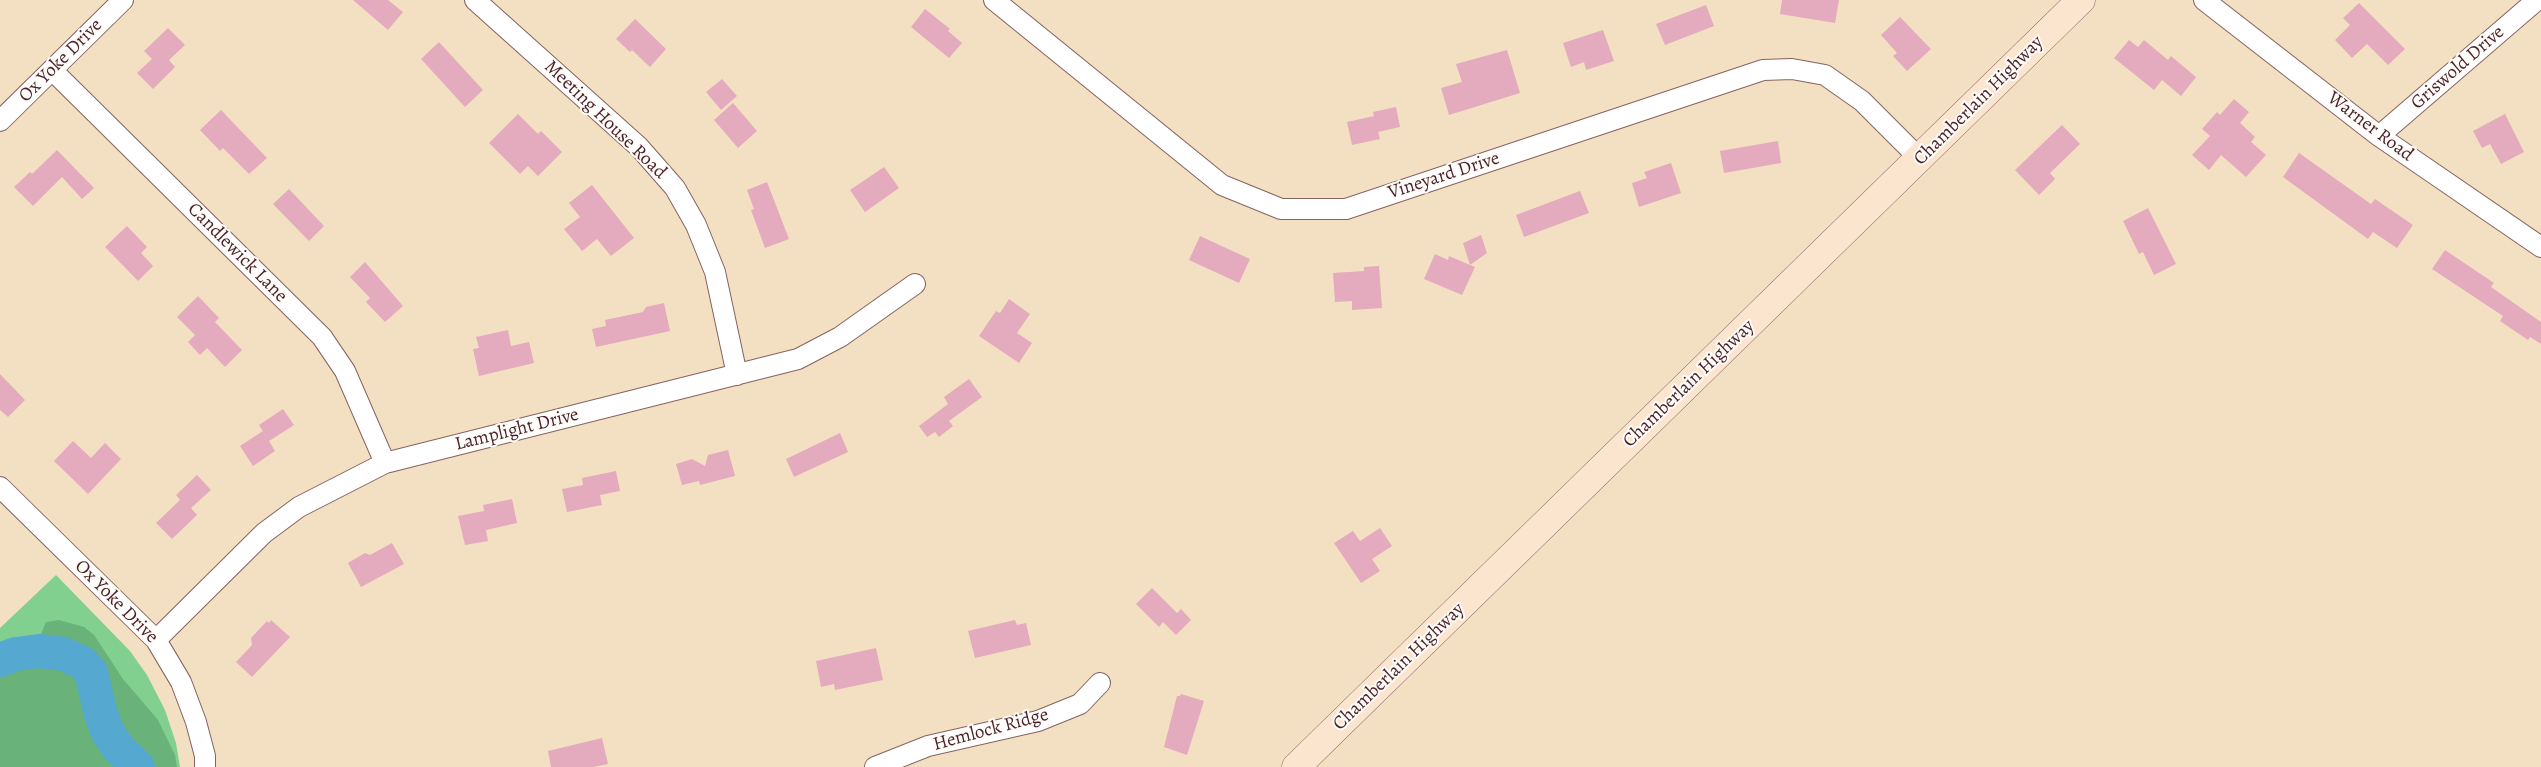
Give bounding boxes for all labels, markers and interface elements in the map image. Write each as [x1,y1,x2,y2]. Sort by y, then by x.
street label: Ox Yoke Drive [14,14,108,108]
street label: Griswold Drive [2407,21,2509,115]
street label: Chamberlain Highway [1909,31,2049,171]
street label: Meeting House Road [539,56,671,184]
street label: Warner Road [2322,87,2418,167]
street label: Vineyard Drive [1385,147,1503,205]
street label: Candlewick Lane [182,198,292,308]
street label: Chamberlain Highway [1618,315,1760,453]
street label: Lamplight Drive [453,404,581,456]
street label: Ox Yoke Drive [69,555,163,649]
street label: Chamberlain Highway [1328,598,1470,736]
street label: Hemlock Ridge [931,704,1051,756]

